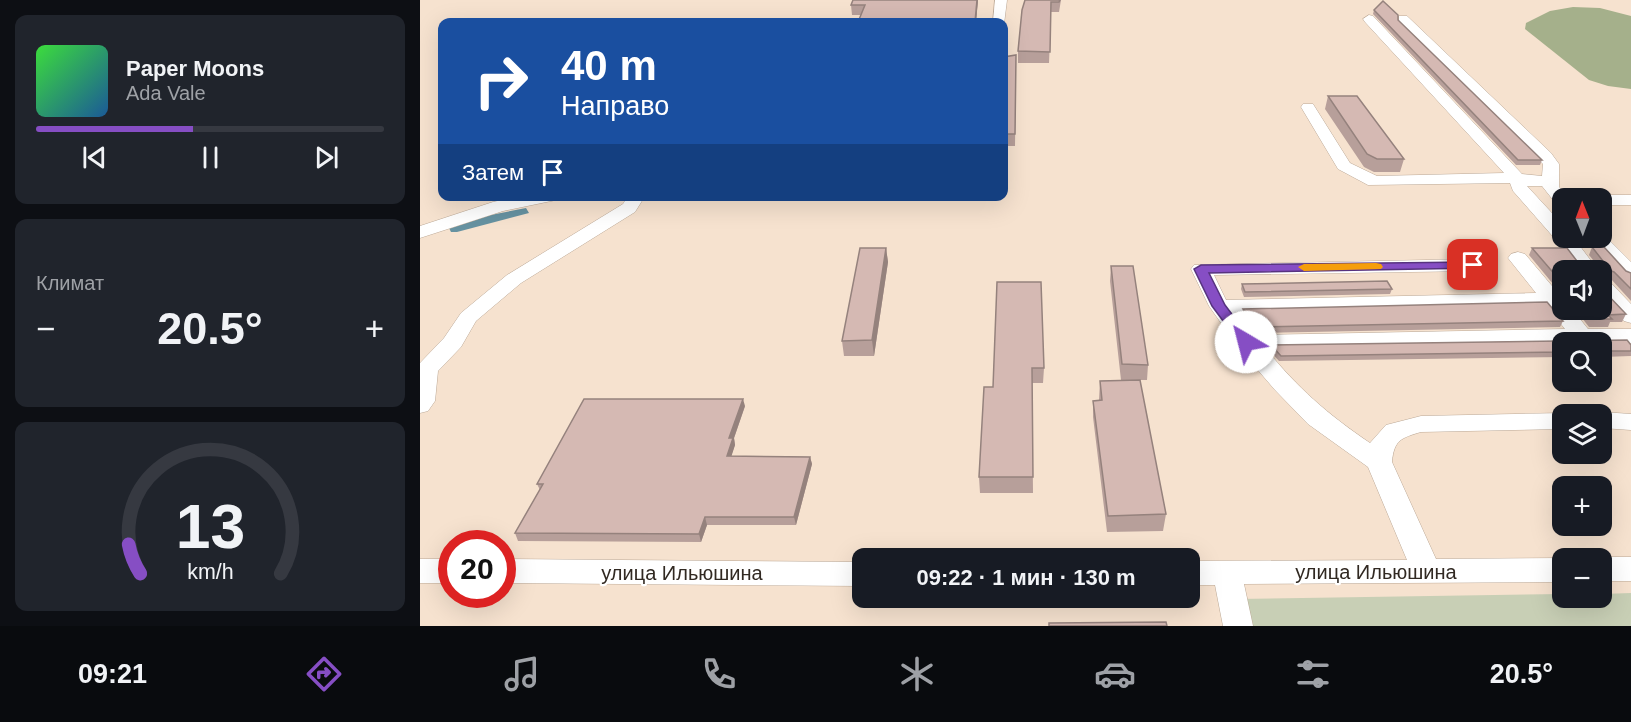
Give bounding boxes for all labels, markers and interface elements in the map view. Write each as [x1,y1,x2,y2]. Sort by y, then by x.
icon: right [462,42,540,120]
text: 40 m [561,42,657,89]
text: Paper Moons [126,56,264,81]
text: Ada Vale [126,82,206,104]
text: Направо [561,91,669,121]
icon: previous [78,141,111,174]
icon: pause [194,141,227,174]
icon: next [310,141,343,174]
icon: arrive [536,156,569,189]
text: Затем [462,160,524,185]
north arrow [1552,188,1612,248]
map controls [1552,188,1612,608]
pin [1447,239,1498,290]
icon: arrive [1456,248,1489,281]
button: sound [1552,260,1612,320]
text: Климат [36,272,104,294]
text: 20.5° [157,303,263,354]
text: − [36,310,55,347]
text: + [365,310,384,347]
position arrow [1214,310,1278,374]
button: search [1552,332,1612,392]
button: layers [1552,404,1612,464]
button: + [1552,476,1612,536]
text: 13 [175,492,245,561]
speed limit sign: 20 [438,530,516,608]
button: − [1552,548,1612,608]
text: km/h [187,560,233,584]
street label: улица Ильюшина [1295,561,1458,583]
street label: улица Ильюшина [601,562,764,584]
text: 09:22 · 1 мин · 130 m [916,565,1136,590]
icon: directions [303,653,345,695]
icon: music [501,653,543,695]
icon: phone [698,653,740,695]
icon: climate [896,653,938,695]
icon: car [1094,653,1136,695]
icon: filters [1292,653,1334,695]
text: 09:21 [78,659,147,689]
text: 20.5° [1490,659,1553,689]

